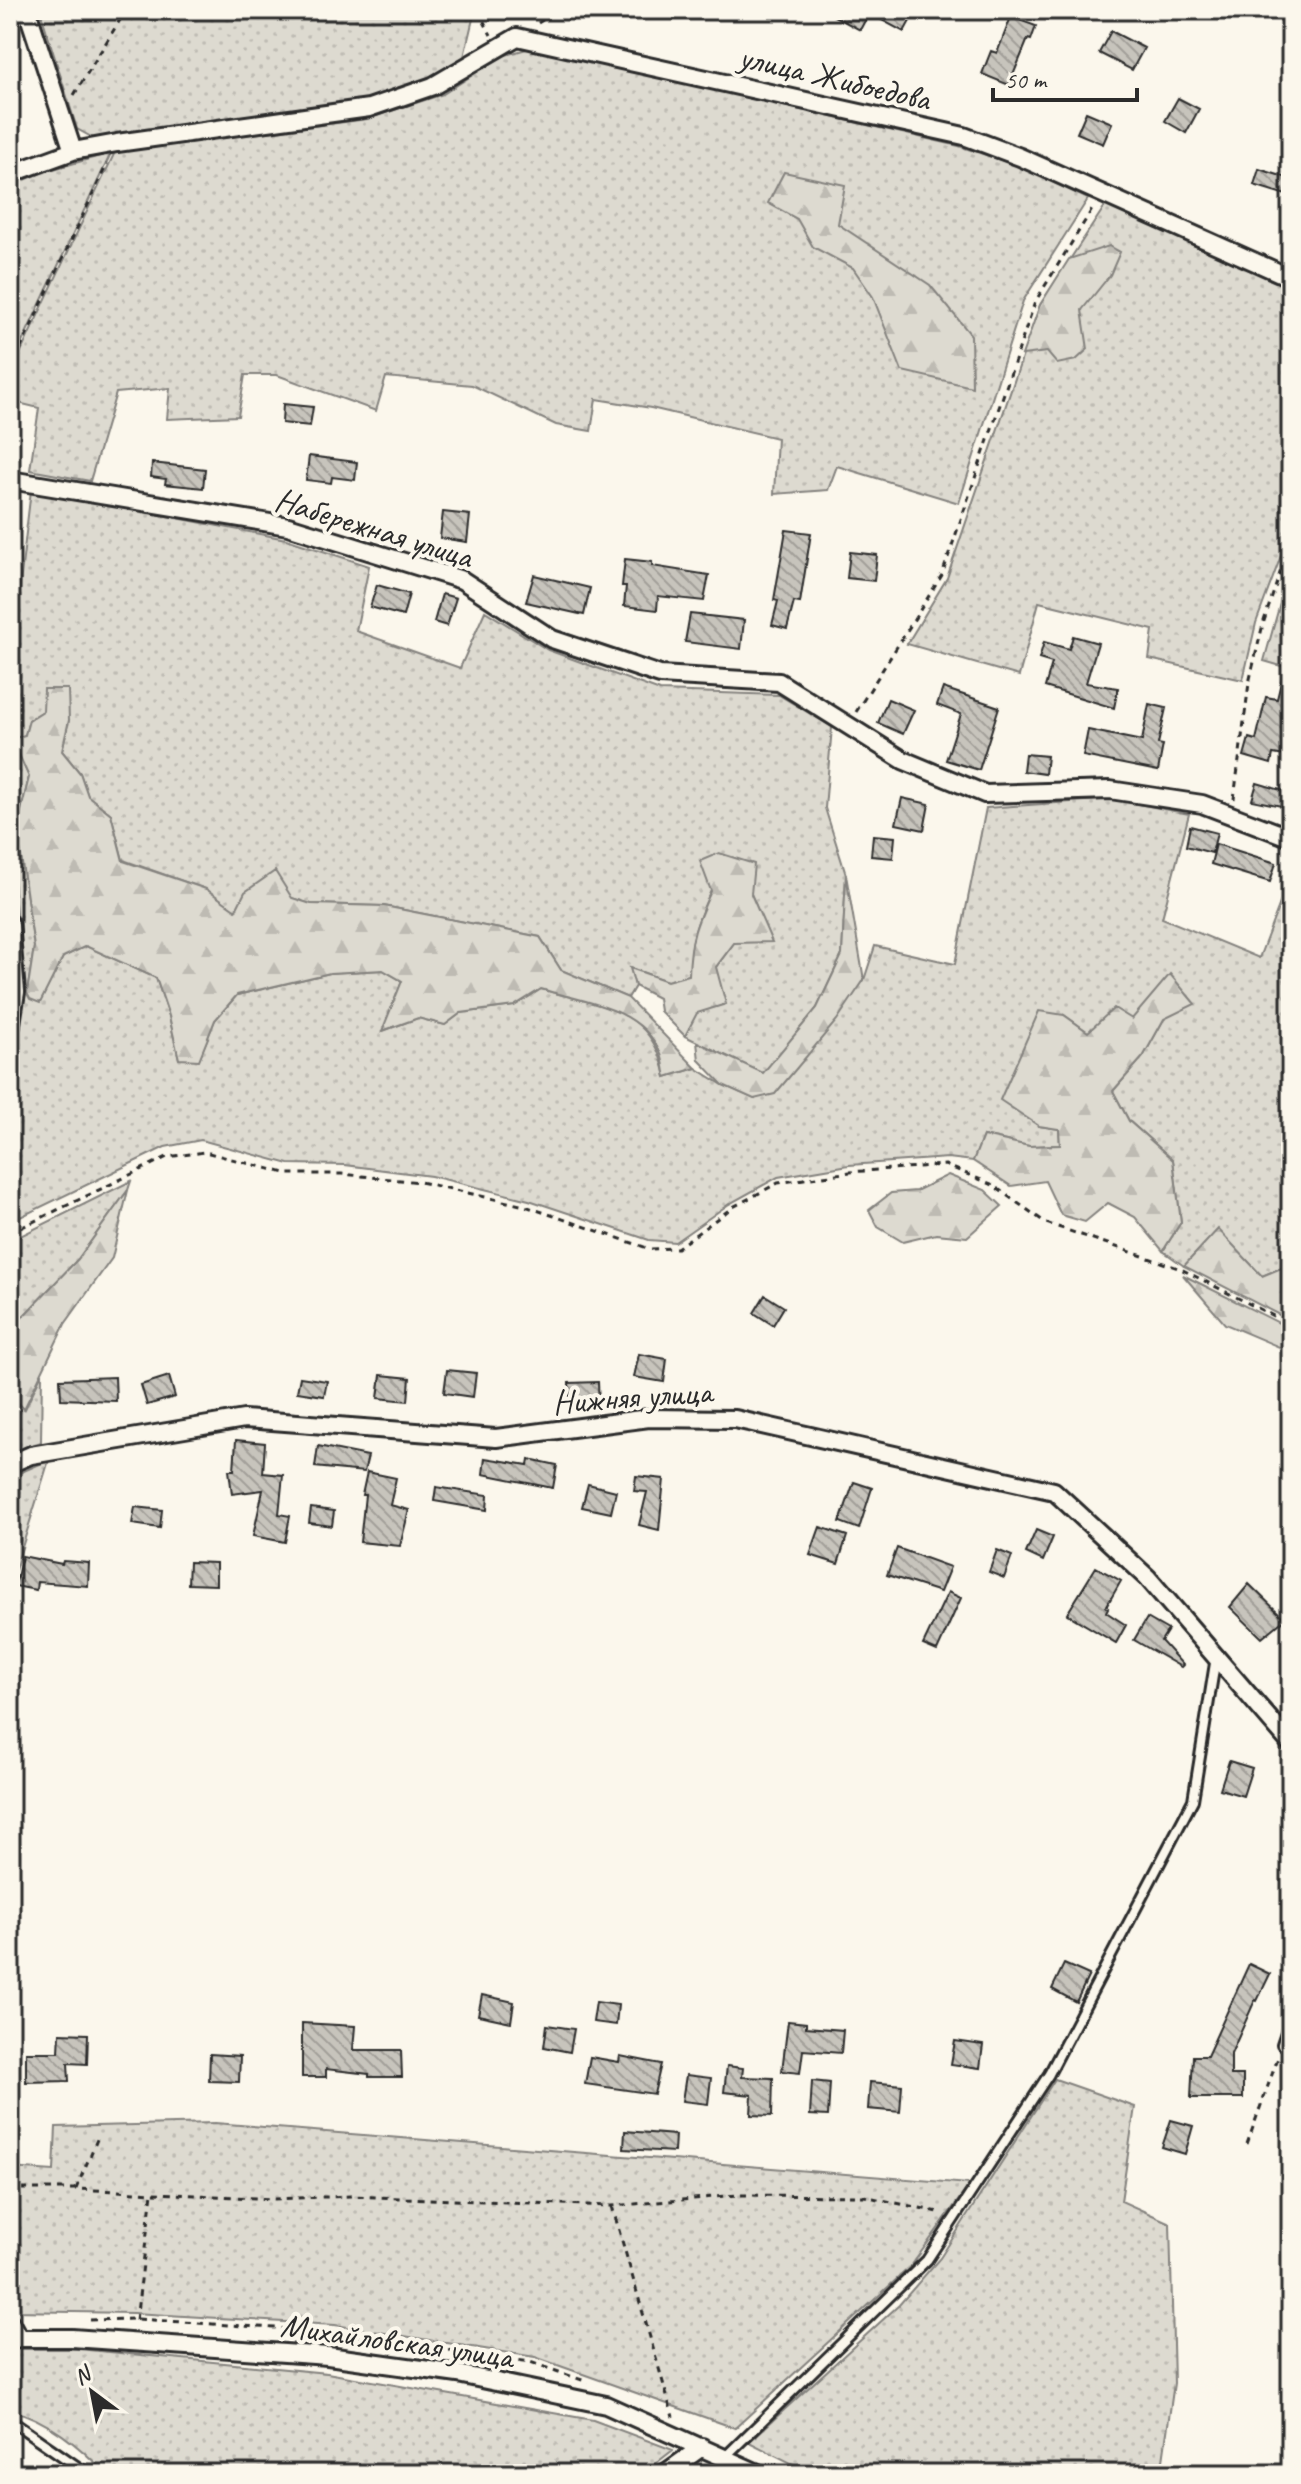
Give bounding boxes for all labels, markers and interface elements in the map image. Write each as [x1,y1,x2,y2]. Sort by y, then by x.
street label: улица Жибоедова [733,34,937,121]
scale bar [993,52,1137,102]
text: 50 m [1005,65,1048,95]
street label: Набережная улица [270,477,480,579]
street label: Нижняя улица [551,1369,716,1424]
street label: Михайловская улица [278,2303,519,2378]
north arrow [52,2352,132,2432]
text: N [69,2359,98,2391]

